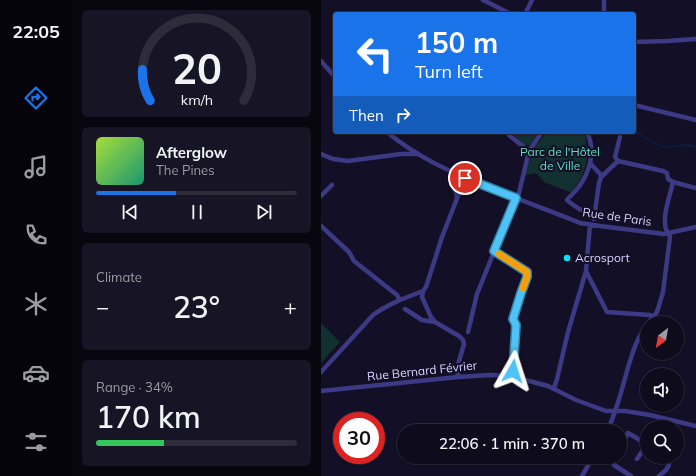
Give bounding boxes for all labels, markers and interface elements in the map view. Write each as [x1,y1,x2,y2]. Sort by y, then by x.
text: 22:05 [12,20,60,43]
text: 150 m [415,25,498,60]
icon: left [349,28,401,80]
text: 20 [172,42,221,94]
text: Turn left [415,60,483,83]
icon: directions [22,84,50,112]
text: km/h [180,91,213,109]
icon: right [392,104,414,126]
text: Then [349,106,384,125]
text: Afterglow [156,143,227,162]
park label: Parc de l'Hôtel de Ville [520,144,600,173]
icon: music [22,153,50,181]
pin [448,161,482,195]
text: The Pines [156,162,215,178]
icon: arrive [454,167,476,189]
icon: previous [119,201,141,223]
icon: pause [186,201,208,223]
icon: next [253,201,275,223]
street label: Rue de Paris [582,204,653,229]
icon: phone [22,221,50,249]
place label: Acrosport [575,250,630,265]
marker: Acrosport [562,253,572,263]
text: Climate [96,269,142,285]
text: 23° [173,288,220,326]
icon: climate [22,290,50,318]
text: − [96,293,109,321]
text: + [284,293,297,321]
north arrow [640,316,684,360]
map controls [640,316,684,464]
position arrow [492,350,534,392]
street label: Rue Bernard Février [366,357,478,384]
icon: car [22,359,50,387]
button: sound [640,368,684,412]
text: Range · 34% [96,379,173,395]
text: 170 km [96,398,201,436]
speed limit sign: 30 [333,412,385,464]
button: search [640,420,684,464]
icon: filters [22,428,50,456]
text: 22:06 · 1 min · 370 m [439,434,585,453]

